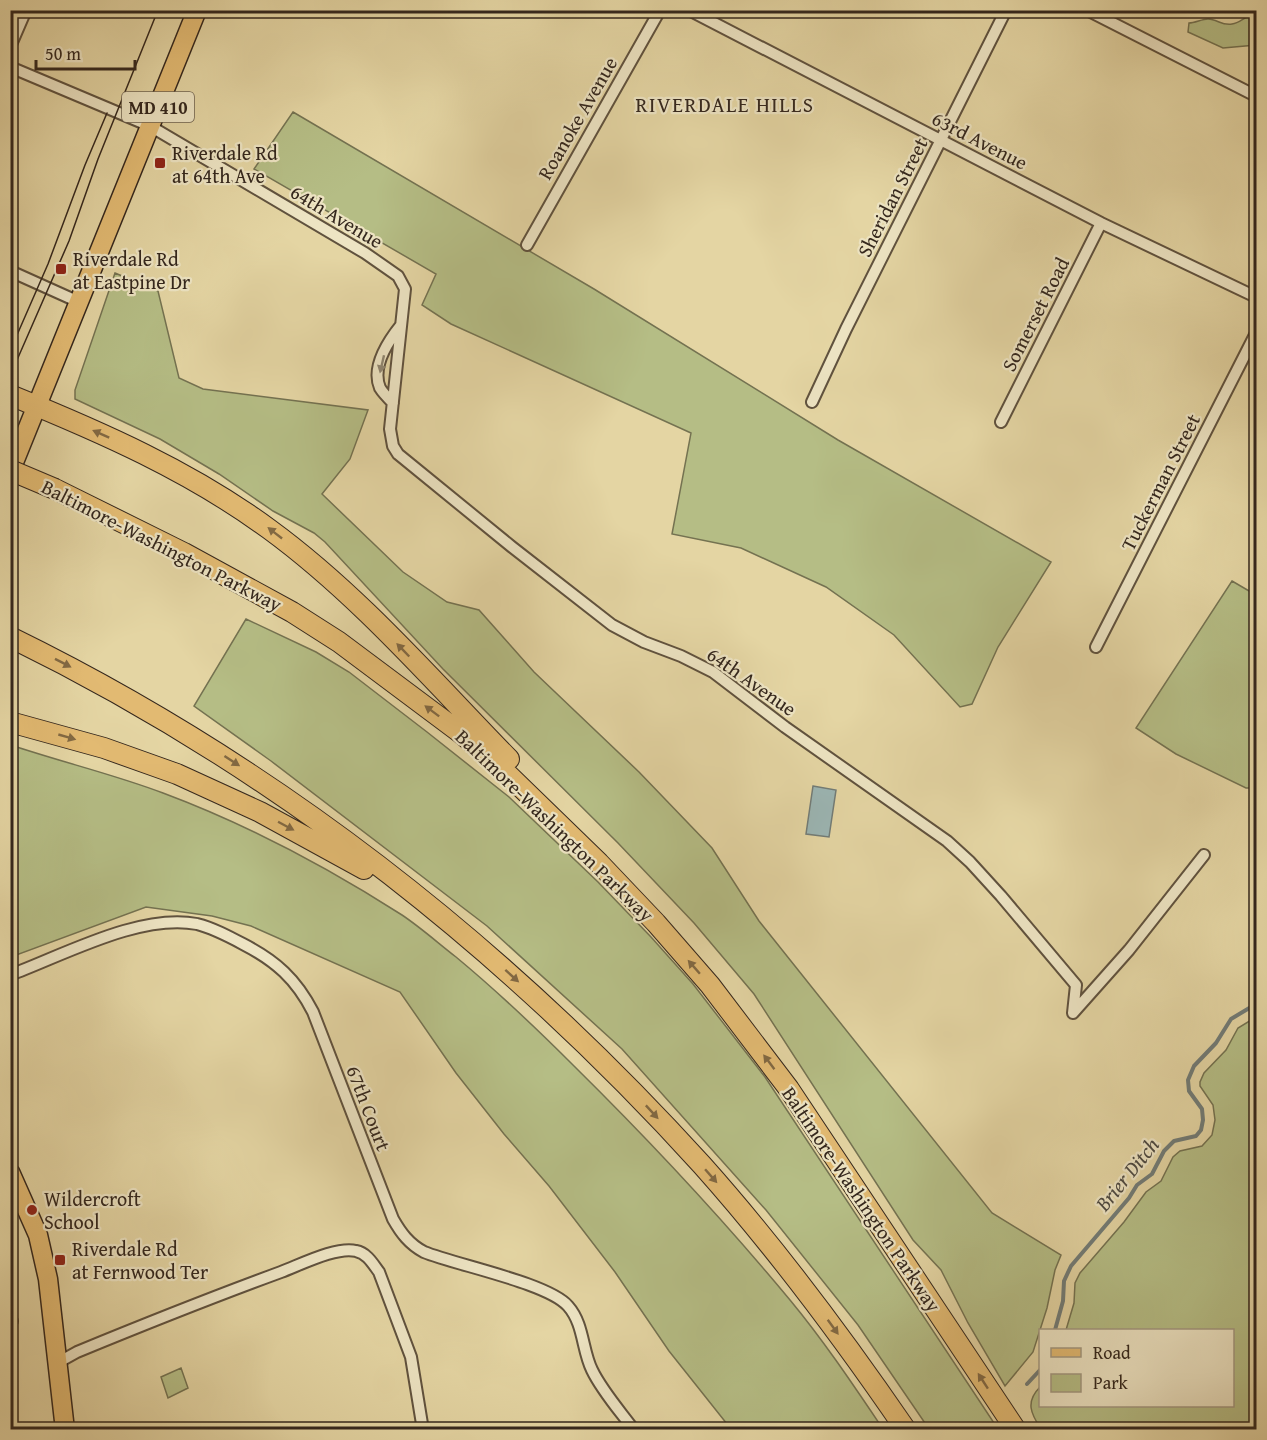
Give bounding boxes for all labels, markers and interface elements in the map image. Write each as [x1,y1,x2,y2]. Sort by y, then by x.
scale bar [36,33,135,71]
text: 50 m [45,40,81,67]
street label: Roanoke Avenue [530,51,624,185]
district label: RIVERDALE HILLS [636,89,815,120]
road number: MD 410 [122,92,194,122]
street label: 63rd Avenue [927,104,1033,176]
street label: Sheridan Street [849,132,935,262]
place label: Riverdale Rd at 64th Ave [172,138,278,190]
marker: Riverdale Rd at 64th Ave [153,156,167,170]
street label: 64th Avenue [285,177,389,255]
place label: Riverdale Rd at Eastpine Dr [73,244,190,296]
street label: Somerset Road [994,252,1076,376]
marker: Riverdale Rd at Eastpine Dr [54,262,68,276]
one-way arrow [376,355,386,373]
street label: Tuckerman Street [1113,409,1207,555]
one-way arrow [92,429,109,438]
street label: Baltimore-Washington Parkway [37,472,287,618]
one-way arrow [267,527,283,540]
street label: 64th Avenue [701,639,803,723]
one-way arrow [396,642,410,657]
one-way arrow [54,657,72,667]
one-way arrow [424,705,439,717]
street label: Baltimore-Washington Parkway [449,722,661,928]
one-way arrow [58,733,76,742]
one-way arrow [223,755,240,766]
one-way arrow [278,821,295,831]
one-way arrow [688,960,701,975]
one-way arrow [504,969,519,982]
one-way arrow [763,1055,775,1070]
street label: 67th Court [339,1061,399,1155]
street label: Baltimore-Washington Parkway [776,1081,948,1318]
one-way arrow [645,1105,659,1120]
water label: Brier Ditch [1087,1130,1167,1218]
one-way arrow [704,1168,717,1184]
place label: Wildercroft School [44,1184,141,1236]
marker: Wildercroft School [25,1203,39,1217]
place label: Riverdale Rd at Fernwood Ter [72,1234,208,1286]
marker: Riverdale Rd at Fernwood Ter [53,1253,67,1267]
one-way arrow [827,1319,839,1335]
legend [1039,1329,1234,1407]
text: Road [1093,1339,1131,1366]
text: Park [1093,1369,1129,1396]
one-way arrow [977,1373,989,1389]

